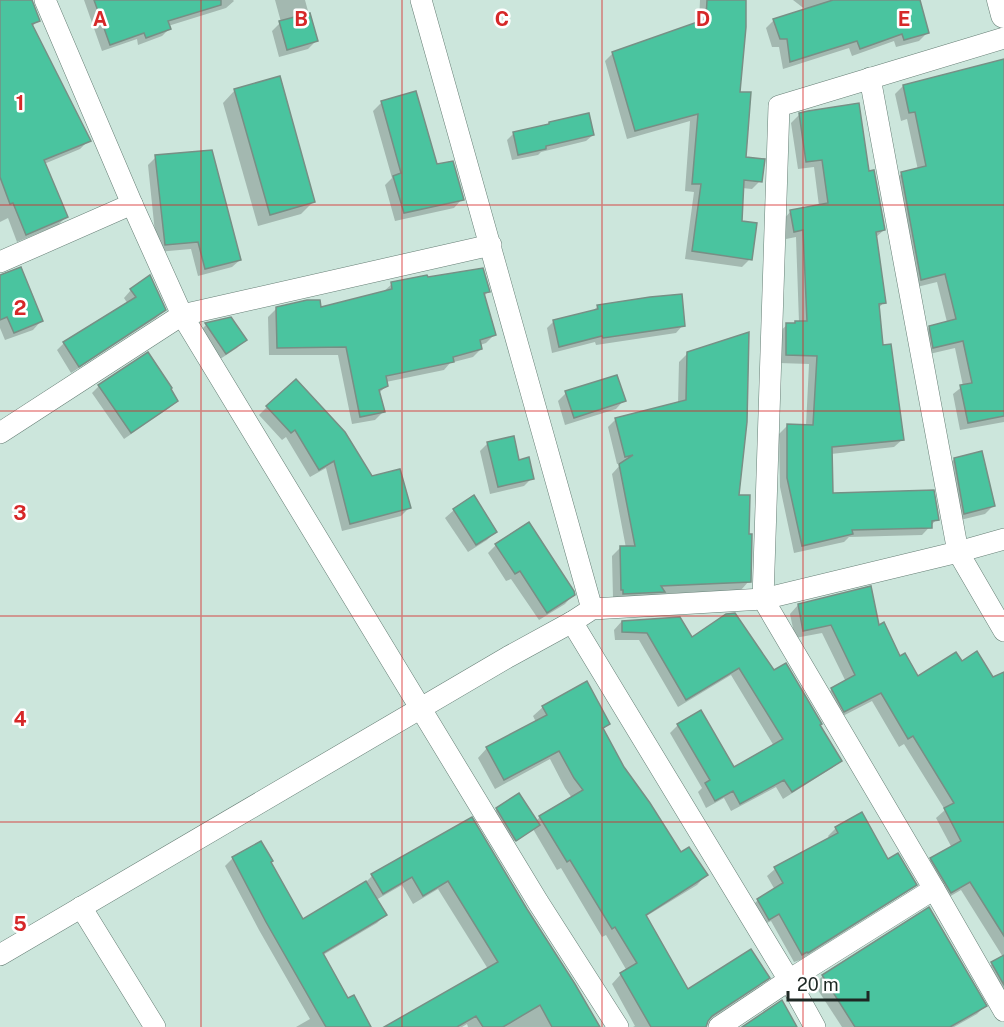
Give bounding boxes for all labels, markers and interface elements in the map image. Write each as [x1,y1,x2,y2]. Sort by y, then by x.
text: A [93,7,107,31]
text: B [294,7,308,31]
text: C [495,7,509,31]
text: D [696,7,710,31]
text: E [898,7,910,31]
text: 1 [16,91,24,115]
text: 2 [14,296,26,320]
text: 3 [13,501,27,525]
text: 4 [13,707,27,731]
text: 5 [13,912,27,936]
scale bar [788,964,868,1002]
text: 20 m [797,974,839,995]

